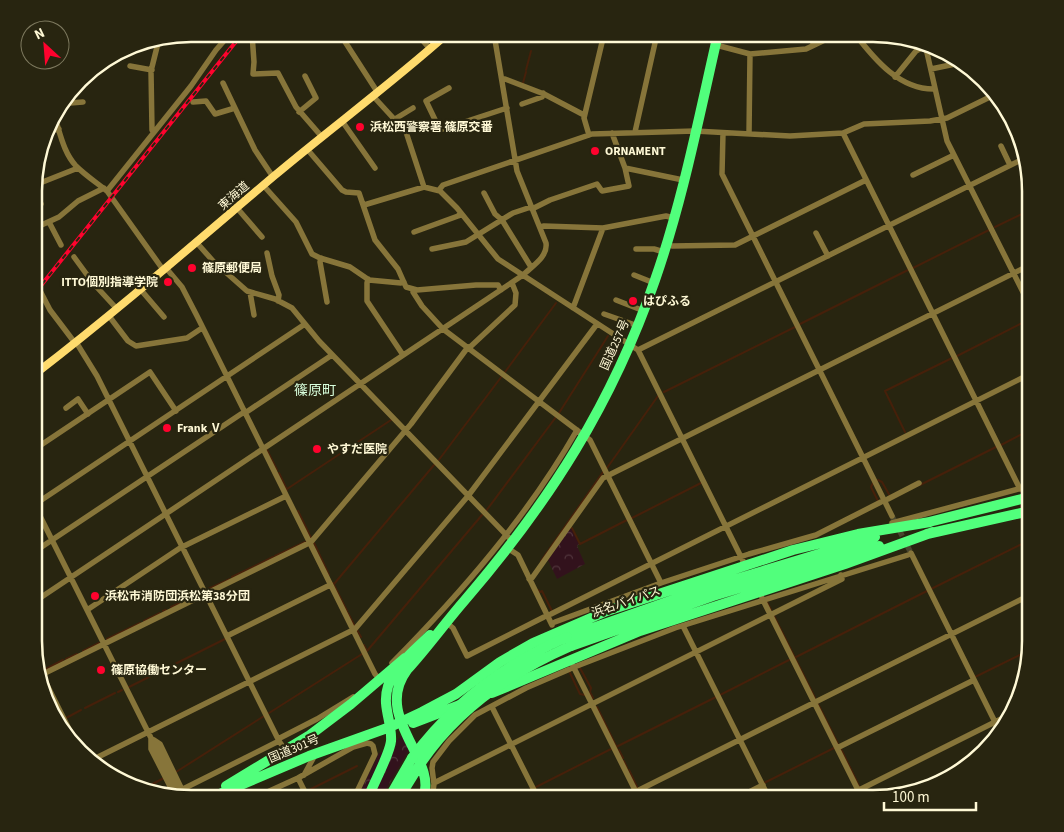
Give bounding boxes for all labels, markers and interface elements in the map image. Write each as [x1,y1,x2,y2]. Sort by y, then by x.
north arrow [20,20,70,70]
text: N [31,23,48,45]
place label: 浜松西警察署 篠原交番 [370,119,493,136]
marker: 浜松西警察署 篠原交番 [354,121,366,133]
place label: ORNAMENT [605,143,666,160]
marker: ORNAMENT [589,145,601,157]
street label: 東海道 [215,178,253,214]
place label: 篠原郵便局 [202,260,262,277]
marker: 篠原郵便局 [186,262,198,274]
place label: ITTO個別指導学院 [61,274,158,291]
marker: ITTO個別指導学院 [162,276,174,288]
place label: はぴふる [643,293,691,310]
marker: はぴふる [627,295,639,307]
street label: 国道257号 [596,317,634,373]
district label: 篠原町 [294,381,336,401]
place label: Frank Ⅴ [177,420,222,437]
marker: Frank Ⅴ [161,422,173,434]
place label: やすだ医院 [327,441,387,458]
marker: やすだ医院 [311,443,323,455]
street label: 浜名バイパス [589,582,663,622]
place label: 浜松市消防団浜松第38分団 [105,588,250,605]
marker: 浜松市消防団浜松第38分団 [89,590,101,602]
place label: 篠原協働センター [111,662,207,679]
marker: 篠原協働センター [95,664,107,676]
street label: 国道301号 [266,731,322,767]
scale bar [884,780,976,812]
text: 100 m [892,787,930,808]

